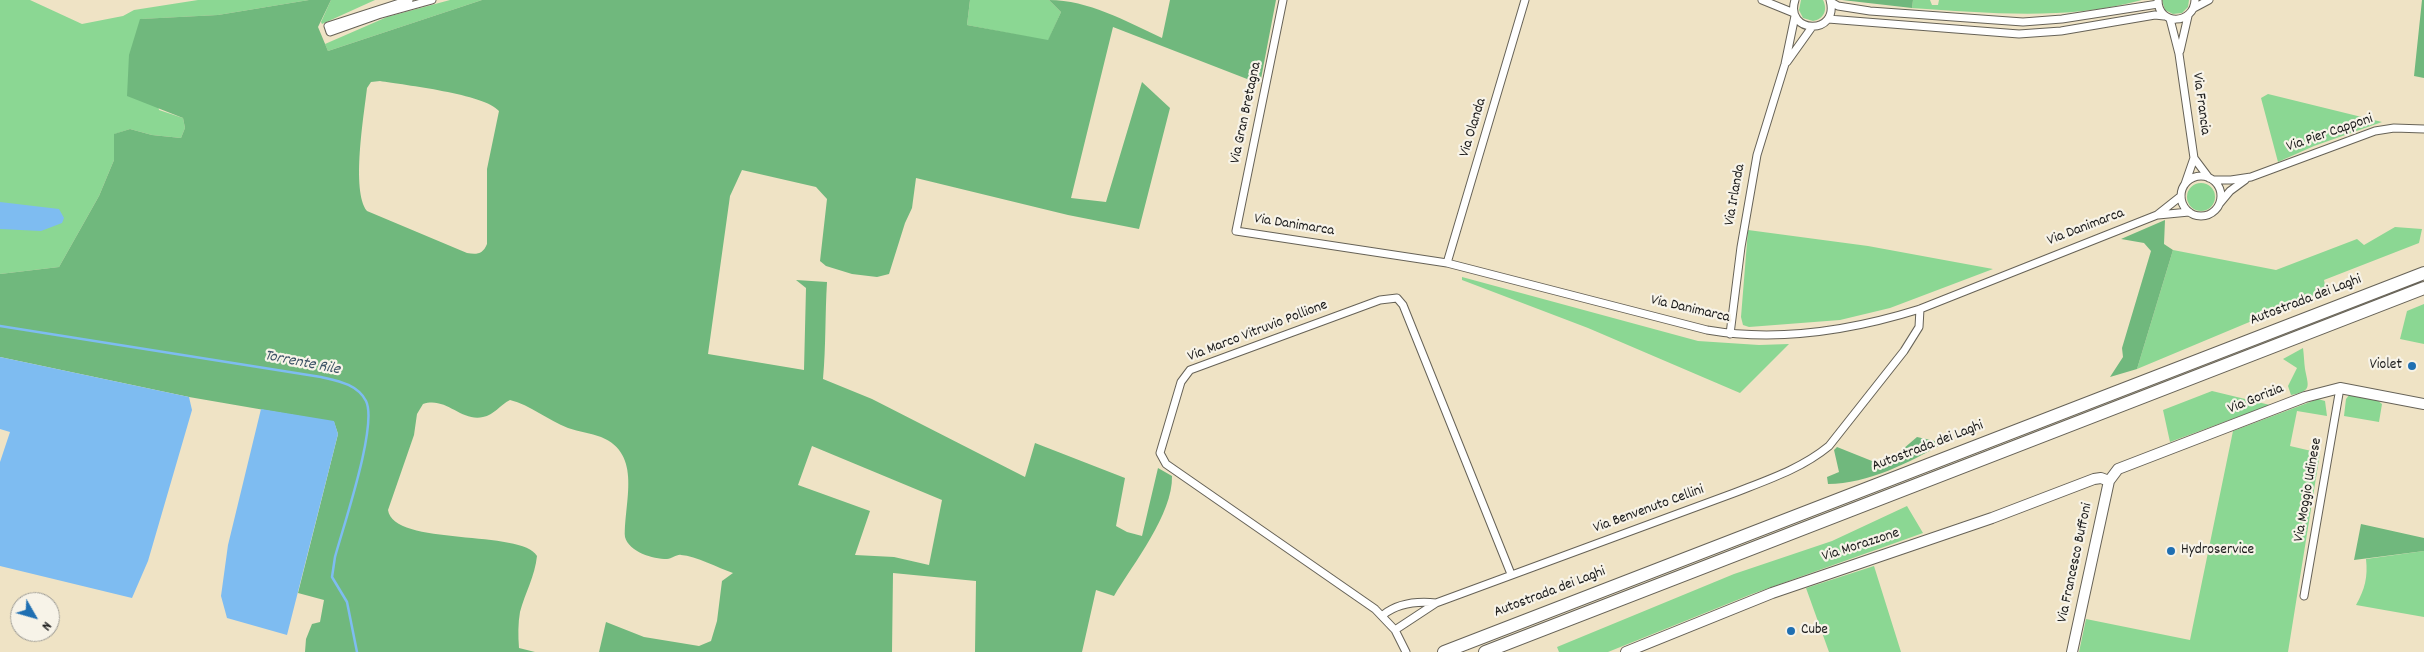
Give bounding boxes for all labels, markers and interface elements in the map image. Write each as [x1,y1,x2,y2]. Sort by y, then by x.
street label: Via Gran Bretagna [1227,61,1267,165]
street label: Via Francia [2187,72,2213,136]
street label: Via Olanda [1457,96,1491,160]
street label: Via Pier Capponi [2284,111,2376,157]
street label: Via Irlanda [1722,163,1750,227]
street label: Via Danimarca [2045,205,2127,251]
street label: Via Danimarca [1253,211,1335,241]
street label: Autostrada dei Laghi [2248,271,2364,331]
street label: Via Danimarca [1649,292,1731,328]
street label: Via Marco Vitruvio Pollione [1186,297,1330,367]
water label: Torrente Rile [263,347,341,381]
place label: Violet [2370,357,2402,375]
marker: Violet [2406,360,2418,372]
street label: Via Gorizia [2226,381,2286,419]
street label: Autostrada dei Laghi [1870,417,1986,477]
street label: Via Moggio Udinese [2291,437,2327,543]
street label: Via Benvenuto Cellini [1591,482,1707,538]
street label: Via Francesco Buffoni [2055,502,2097,624]
street label: Via Morazzone [1820,525,1902,567]
place label: Hydroservice [2181,542,2254,560]
marker: Hydroservice [2165,545,2177,557]
street label: Autostrada dei Laghi [1492,563,1608,623]
north arrow [10,592,60,642]
text: N [36,617,56,634]
place label: Cube [1801,622,1828,640]
marker: Cube [1785,625,1797,637]

